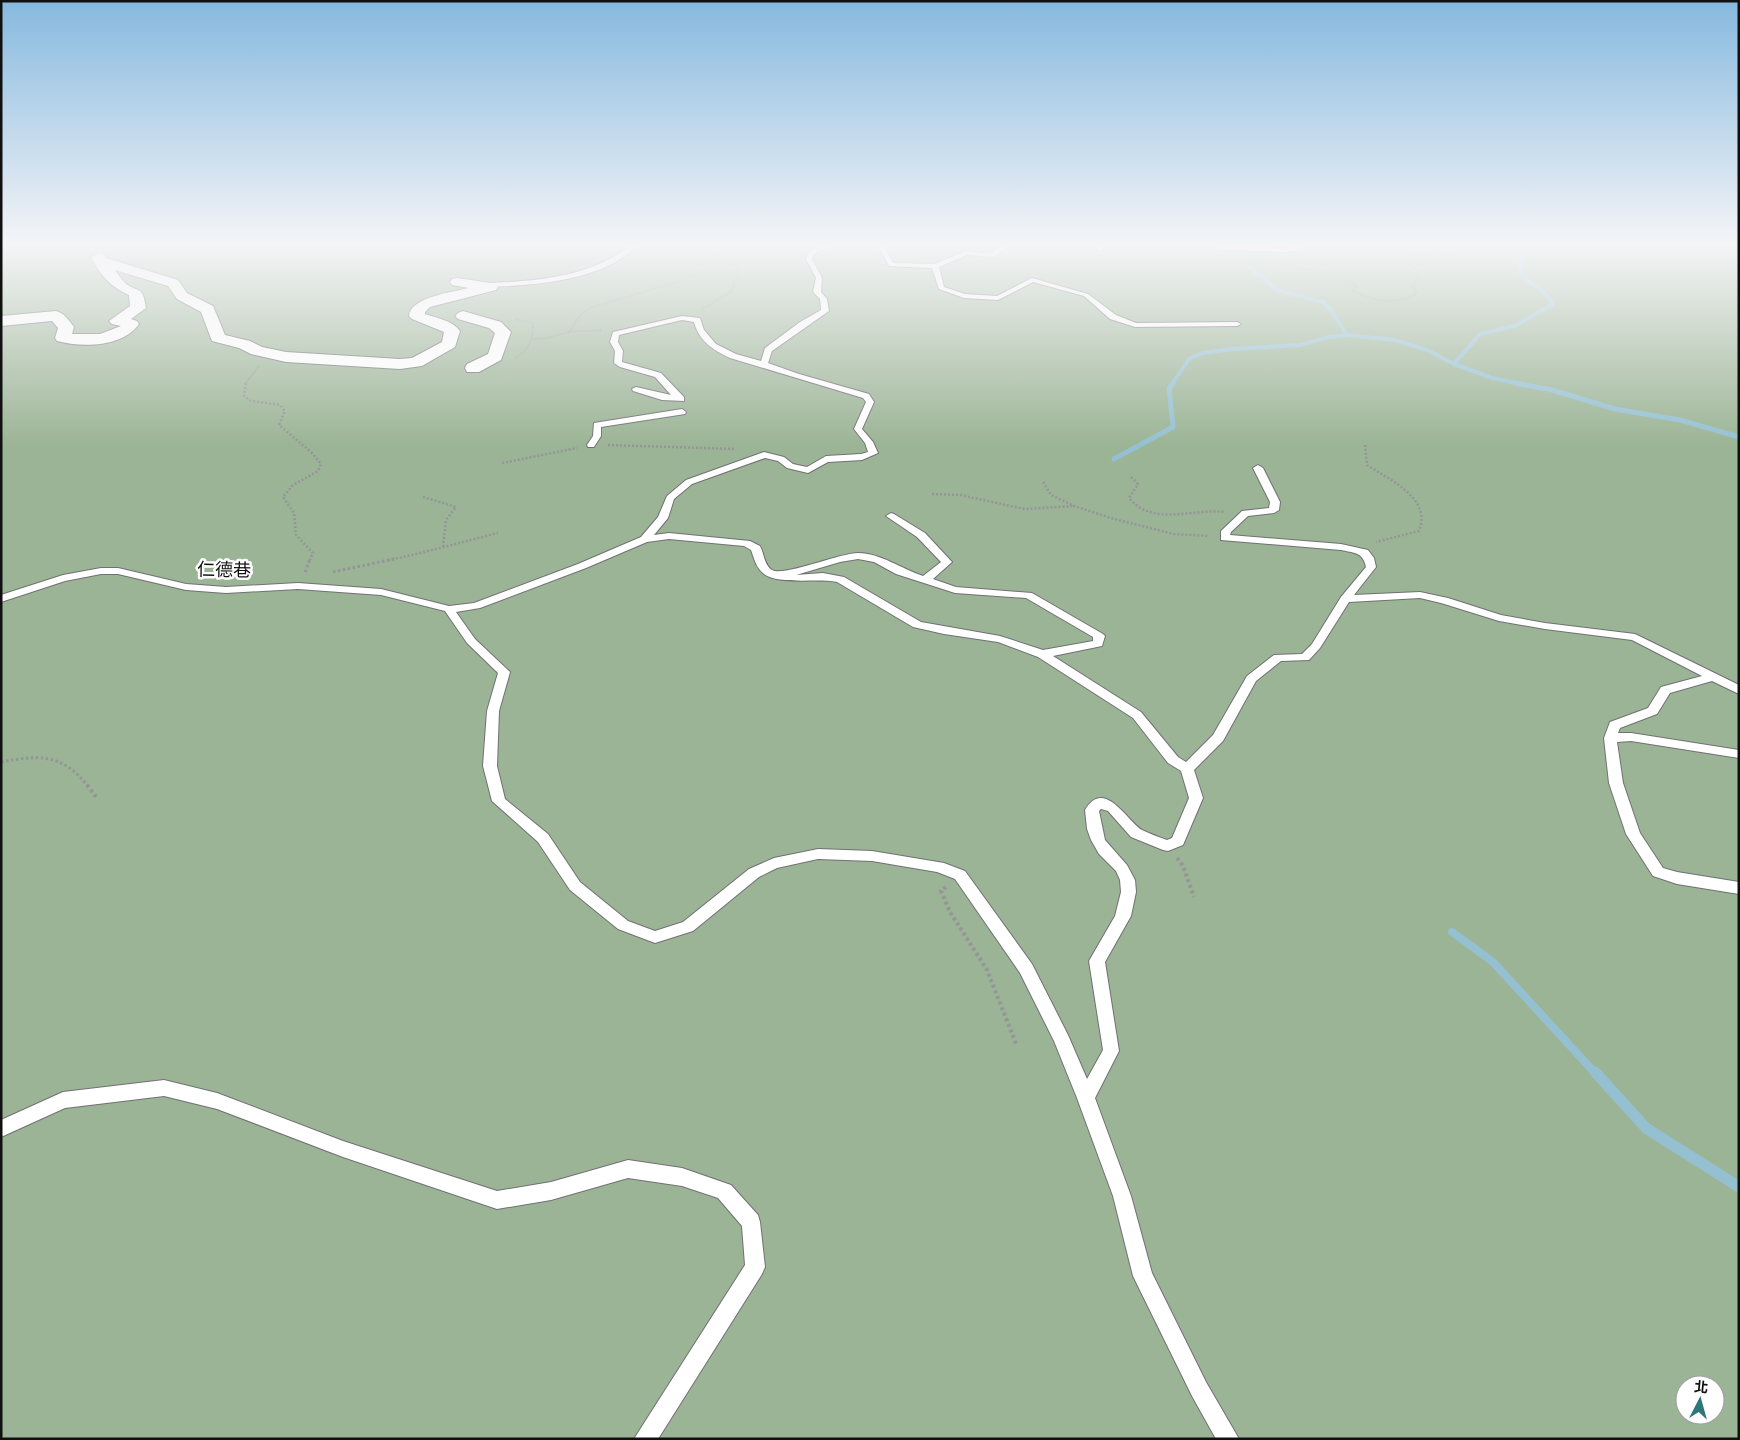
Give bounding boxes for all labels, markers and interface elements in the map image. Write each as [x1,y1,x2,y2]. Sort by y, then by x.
street label: 仁德巷 [197,560,251,580]
north arrow [1675,1375,1725,1425]
text: 北 [1694,1379,1709,1396]

